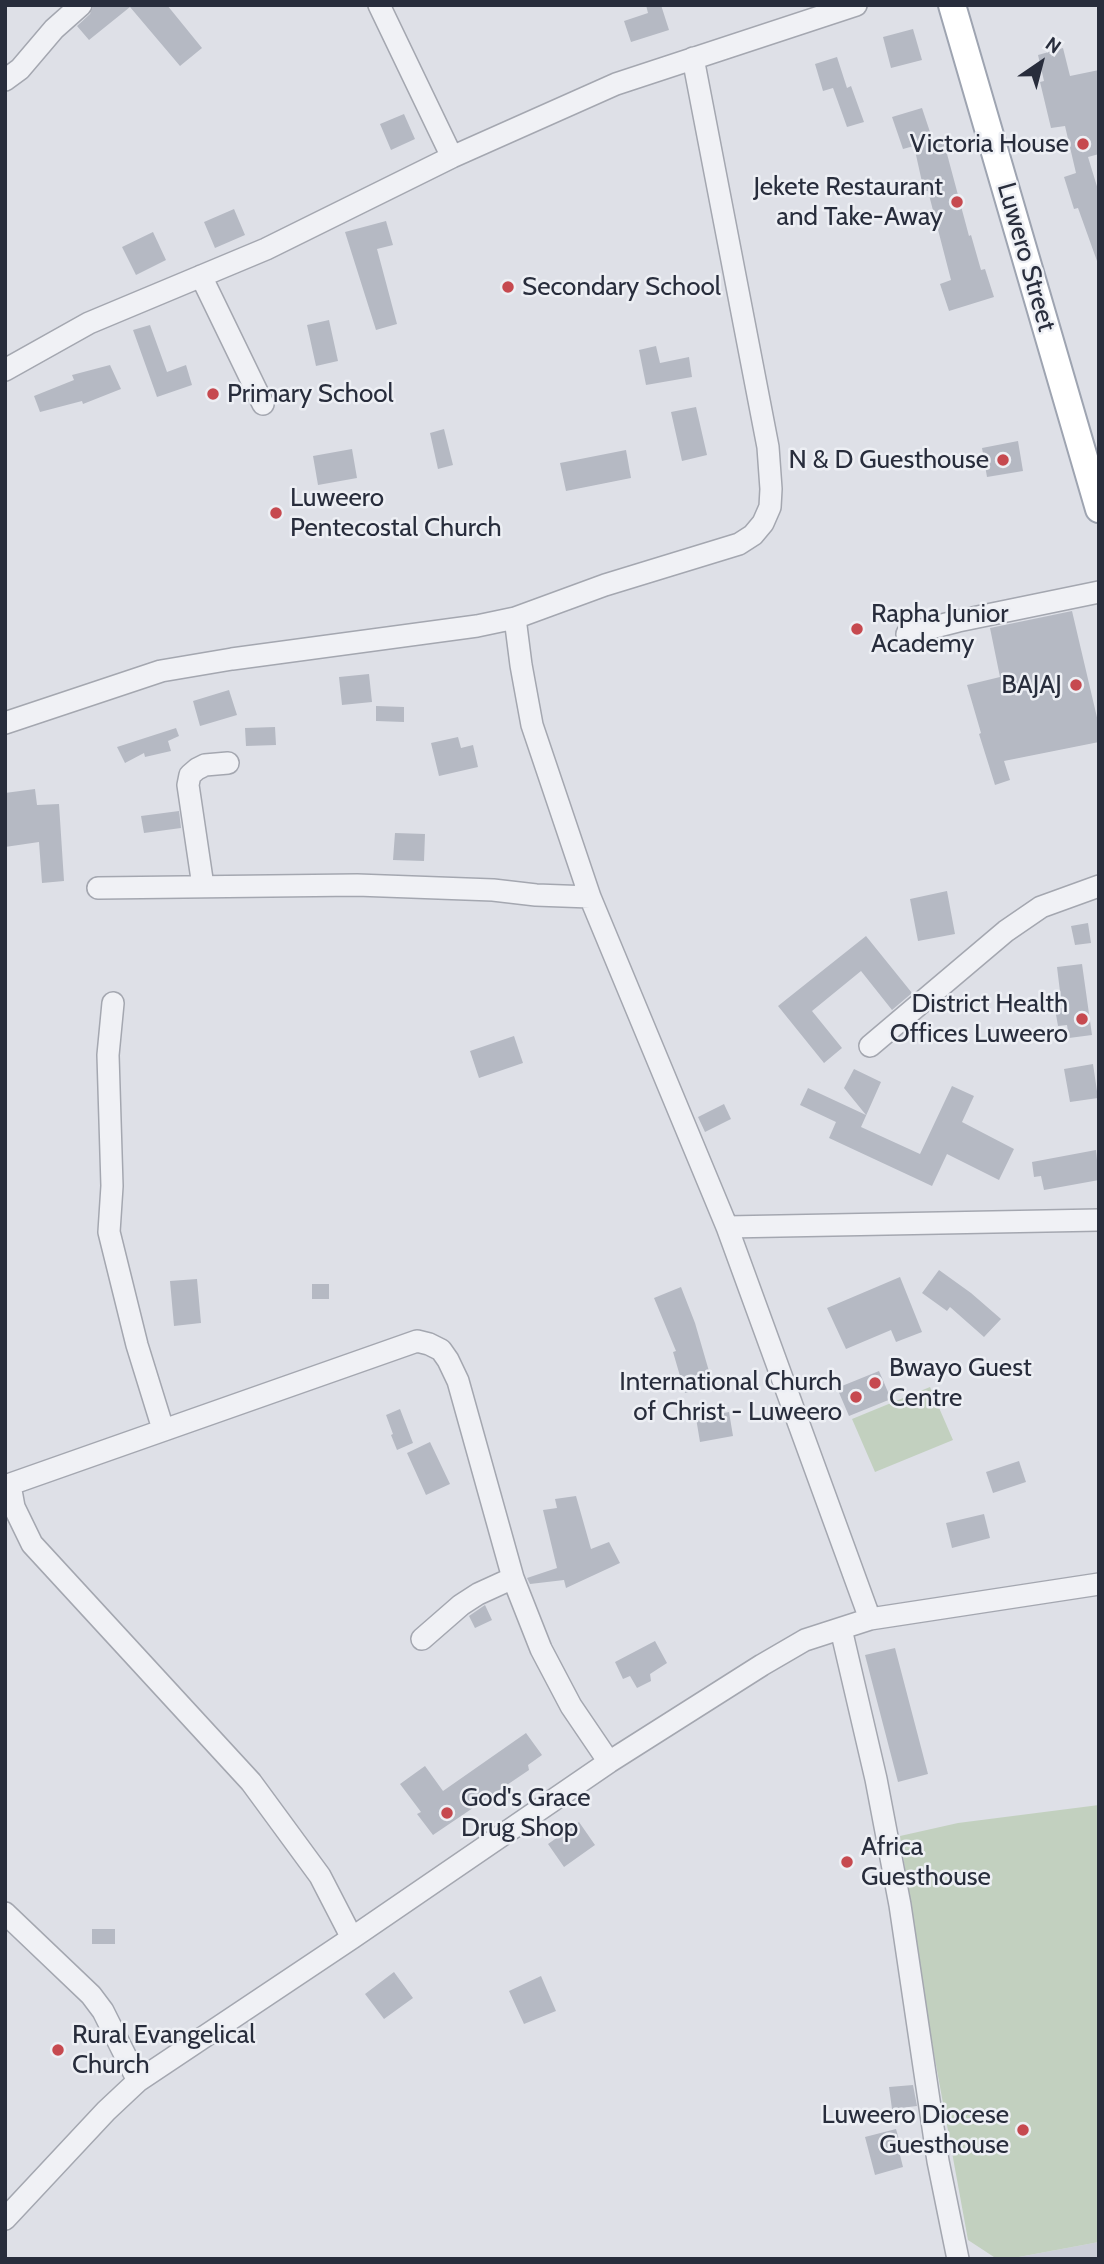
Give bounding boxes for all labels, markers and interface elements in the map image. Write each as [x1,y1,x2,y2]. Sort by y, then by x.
north arrow [1006,28,1076,98]
text: N [1041,32,1065,59]
place label: Victoria House [910,128,1069,160]
marker: Victoria House [1075,136,1091,152]
place label: Jekete Restaurant and Take-Away [753,171,943,232]
street label: Luwero Street [990,179,1062,335]
marker: Jekete Restaurant and Take-Away [949,194,965,210]
place label: Secondary School [522,271,721,303]
marker: Secondary School [500,279,516,295]
place label: Primary School [227,378,394,410]
marker: Primary School [205,386,221,402]
place label: N & D Guesthouse [789,444,989,476]
marker: N & D Guesthouse [995,452,1011,468]
place label: Luweero Pentecostal Church [290,482,502,544]
marker: Luweero Pentecostal Church [268,505,284,521]
place label: Rapha Junior Academy [871,598,1008,660]
marker: Rapha Junior Academy [849,621,865,637]
place label: BAJAJ [1001,669,1062,701]
marker: BAJAJ [1068,677,1084,693]
place label: District Health Offices Luweero [890,988,1068,1050]
marker: District Health Offices Luweero [1074,1011,1090,1027]
place label: Bwayo Guest Centre [889,1352,1032,1414]
place label: International Church of Christ - Luweero [619,1366,842,1428]
marker: Bwayo Guest Centre [867,1375,883,1391]
marker: International Church of Christ - Luweero [848,1389,864,1405]
place label: God's Grace Drug Shop [461,1782,591,1843]
marker: God's Grace Drug Shop [439,1805,455,1821]
place label: Africa Guesthouse [861,1831,991,1892]
marker: Africa Guesthouse [839,1854,855,1870]
place label: Rural Evangelical Church [72,2019,255,2080]
marker: Rural Evangelical Church [50,2042,66,2058]
place label: Luweero Diocese Guesthouse [822,2099,1009,2160]
marker: Luweero Diocese Guesthouse [1015,2122,1031,2138]

